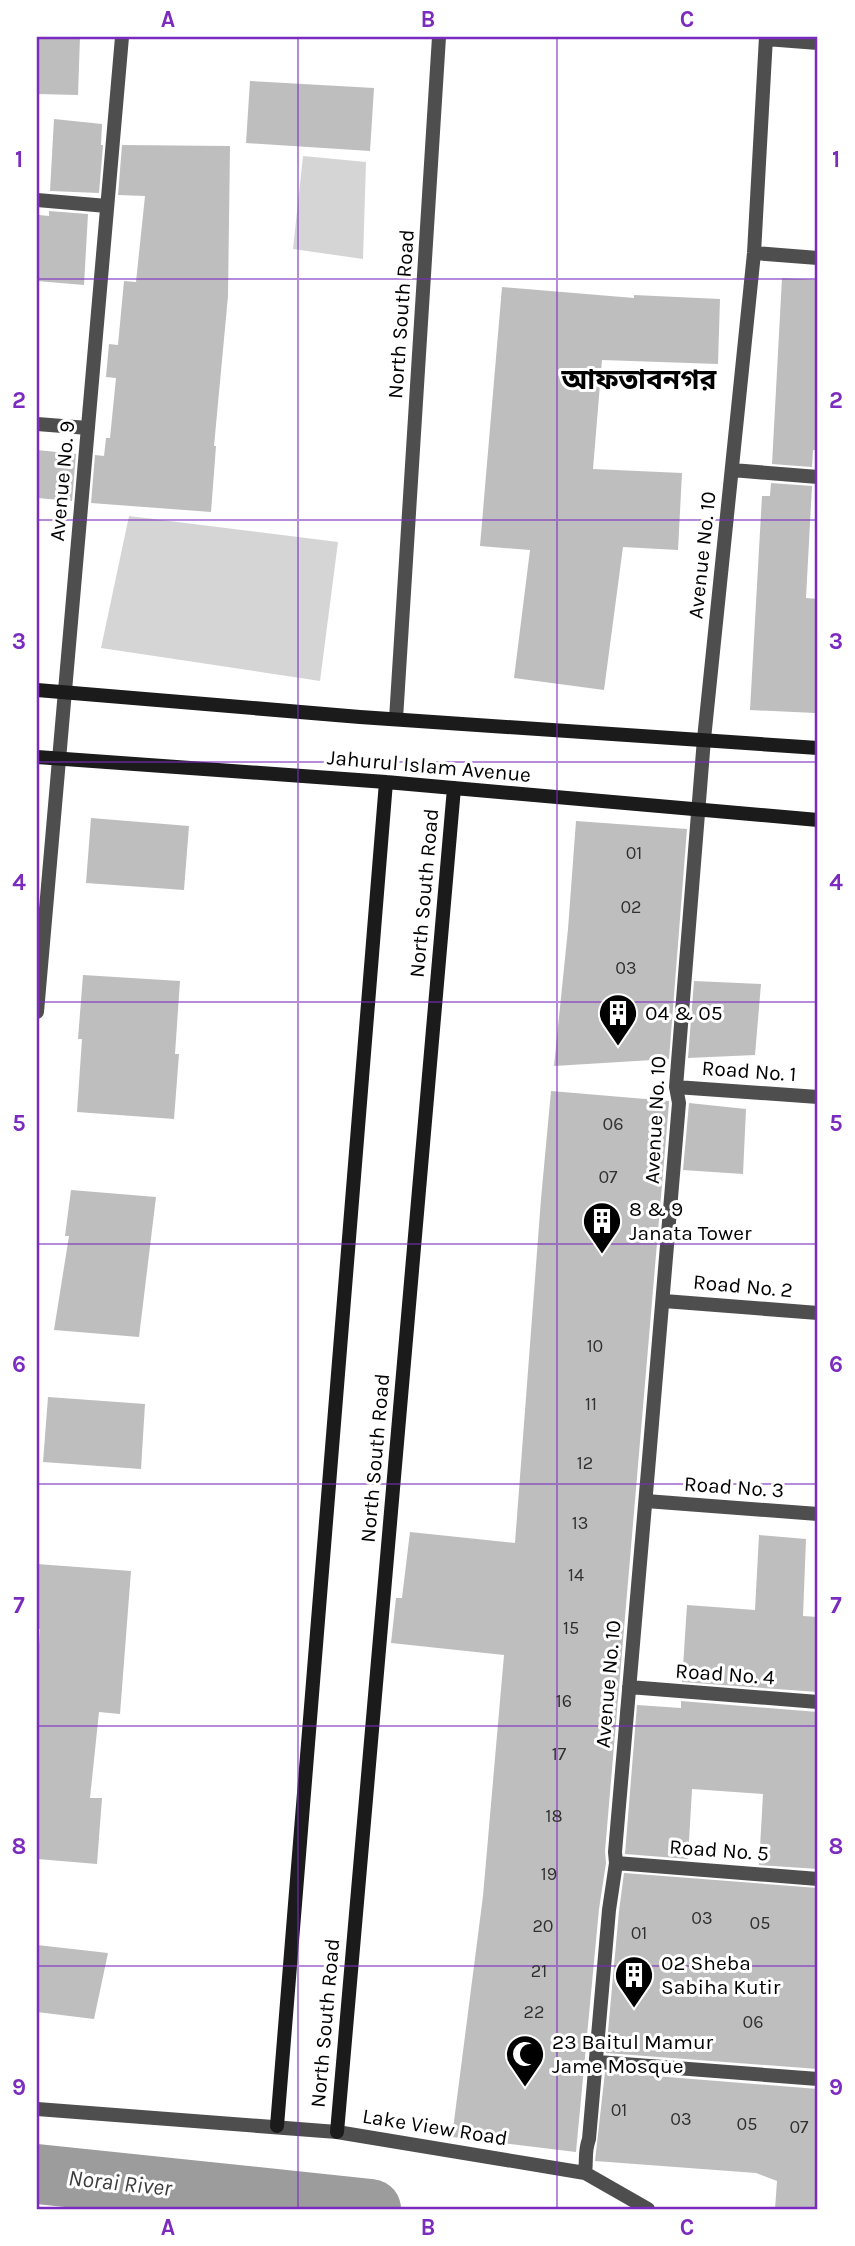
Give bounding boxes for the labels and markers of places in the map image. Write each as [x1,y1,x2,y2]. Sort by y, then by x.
building icon: 04 & 05 [597,992,639,1047]
place label: 04 & 05 [645,1001,723,1025]
place label: 8 & 9 Janata Tower [629,1197,752,1245]
building icon: 8 & 9 Janata Tower [581,1200,623,1255]
place label: 02 Sheba Sabiha Kutir [661,1951,781,1999]
building icon: 02 Sheba Sabiha Kutir [613,1954,655,2009]
place label: 23 Baitul Mamur Jame Mosque [552,2030,714,2078]
mosque icon: 23 Baitul Mamur Jame Mosque [504,2033,546,2088]

